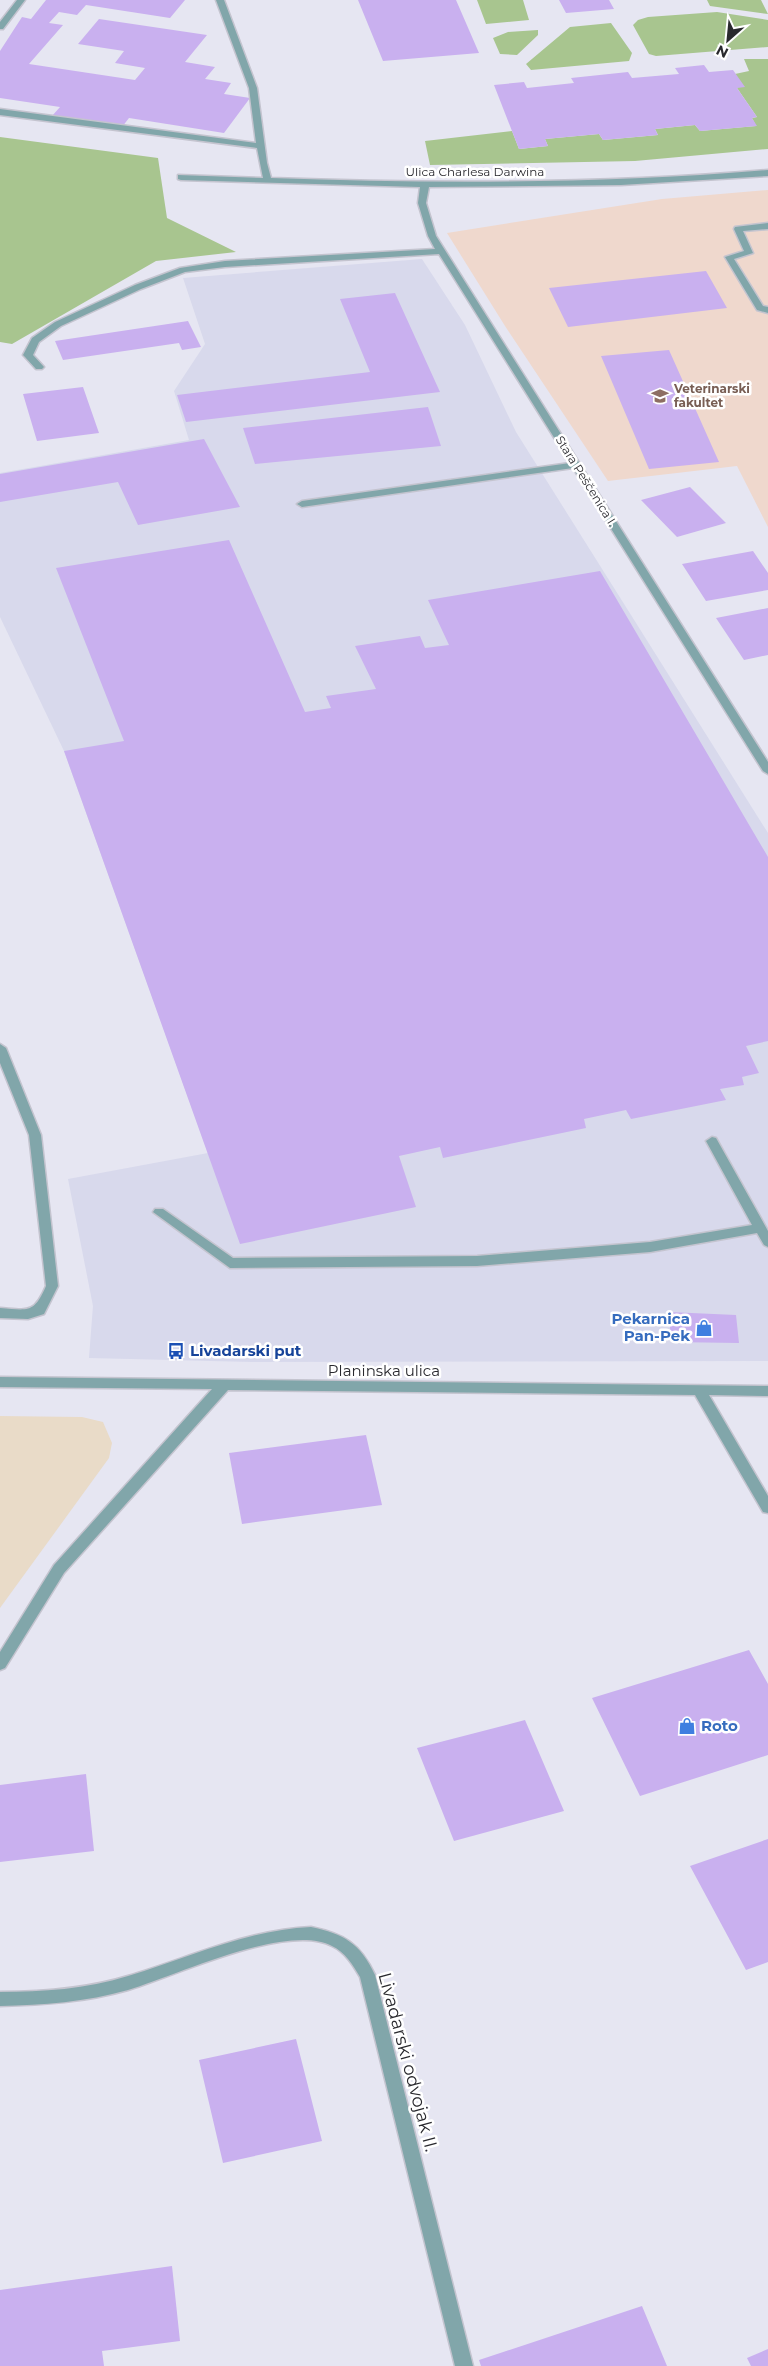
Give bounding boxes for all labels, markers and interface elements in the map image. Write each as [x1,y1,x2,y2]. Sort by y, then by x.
north arrow [703,15,753,65]
text: N [713,41,731,62]
street label: Ulica Charlesa Darwina [406,164,544,179]
place label: Veterinarski fakultet [673,381,750,410]
school or university icon: Veterinarski fakultet [650,386,670,406]
street label: Stara Peščenica I. [553,433,620,529]
place label: Pekarnica Pan-Pek [611,1309,690,1345]
shop icon: Pekarnica Pan-Pek [694,1318,714,1338]
bus stop icon: Livadarski put [166,1341,186,1361]
place label: Livadarski put [190,1341,302,1360]
street label: Planinska ulica [328,1361,440,1380]
shop icon: Roto [677,1716,697,1736]
place label: Roto [701,1716,738,1735]
street label: Livadarski odvojak II. [373,1970,443,2154]

